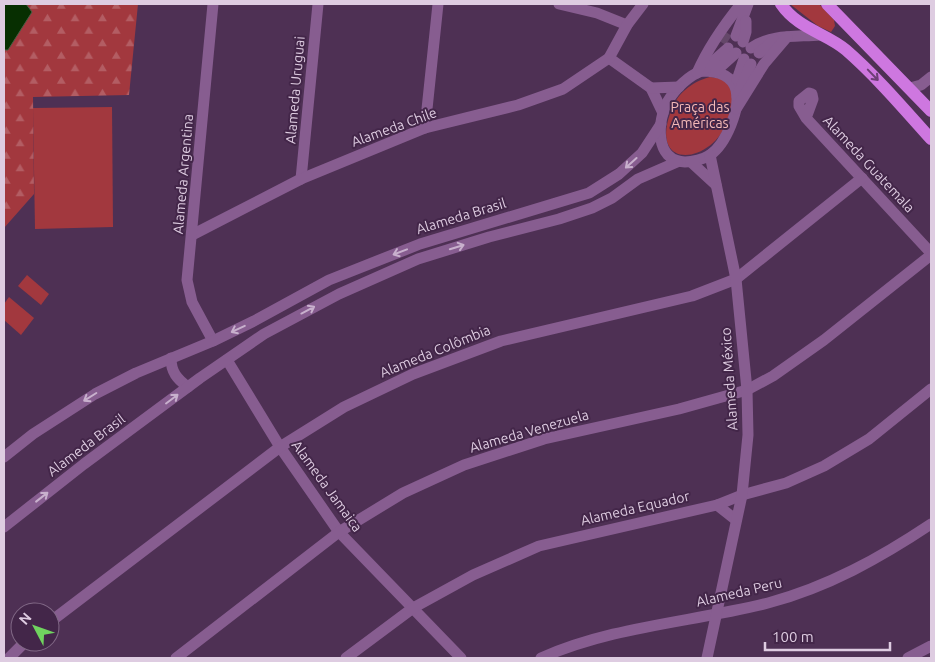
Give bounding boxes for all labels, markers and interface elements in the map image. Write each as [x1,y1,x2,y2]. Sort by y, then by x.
street label: Alameda Uruguai [282,36,308,144]
one-way arrow [866,69,878,81]
park label: Praça das Américas [670,99,730,131]
street label: Alameda Chile [349,104,439,150]
street label: Alameda Guatemala [820,112,918,216]
street label: Alameda Argentina [170,113,196,235]
one-way arrow [625,157,638,169]
street label: Alameda Brasil [414,195,508,237]
one-way arrow [448,242,464,251]
one-way arrow [393,248,408,257]
one-way arrow [300,305,315,315]
street label: Alameda Colômbia [377,322,493,380]
one-way arrow [231,325,246,334]
street label: Alameda México [717,327,741,431]
one-way arrow [84,392,98,402]
one-way arrow [165,394,179,404]
street label: Alameda Venezuela [468,406,590,456]
street label: Alameda Brasil [44,410,128,479]
street label: Alameda Jamaica [289,437,365,535]
street label: Alameda Equador [579,488,692,528]
one-way arrow [35,492,49,502]
street label: Alameda Peru [695,574,783,610]
north arrow [10,602,60,652]
text: N [16,609,35,628]
scale bar [765,620,890,652]
text: 100 m [772,628,814,645]

